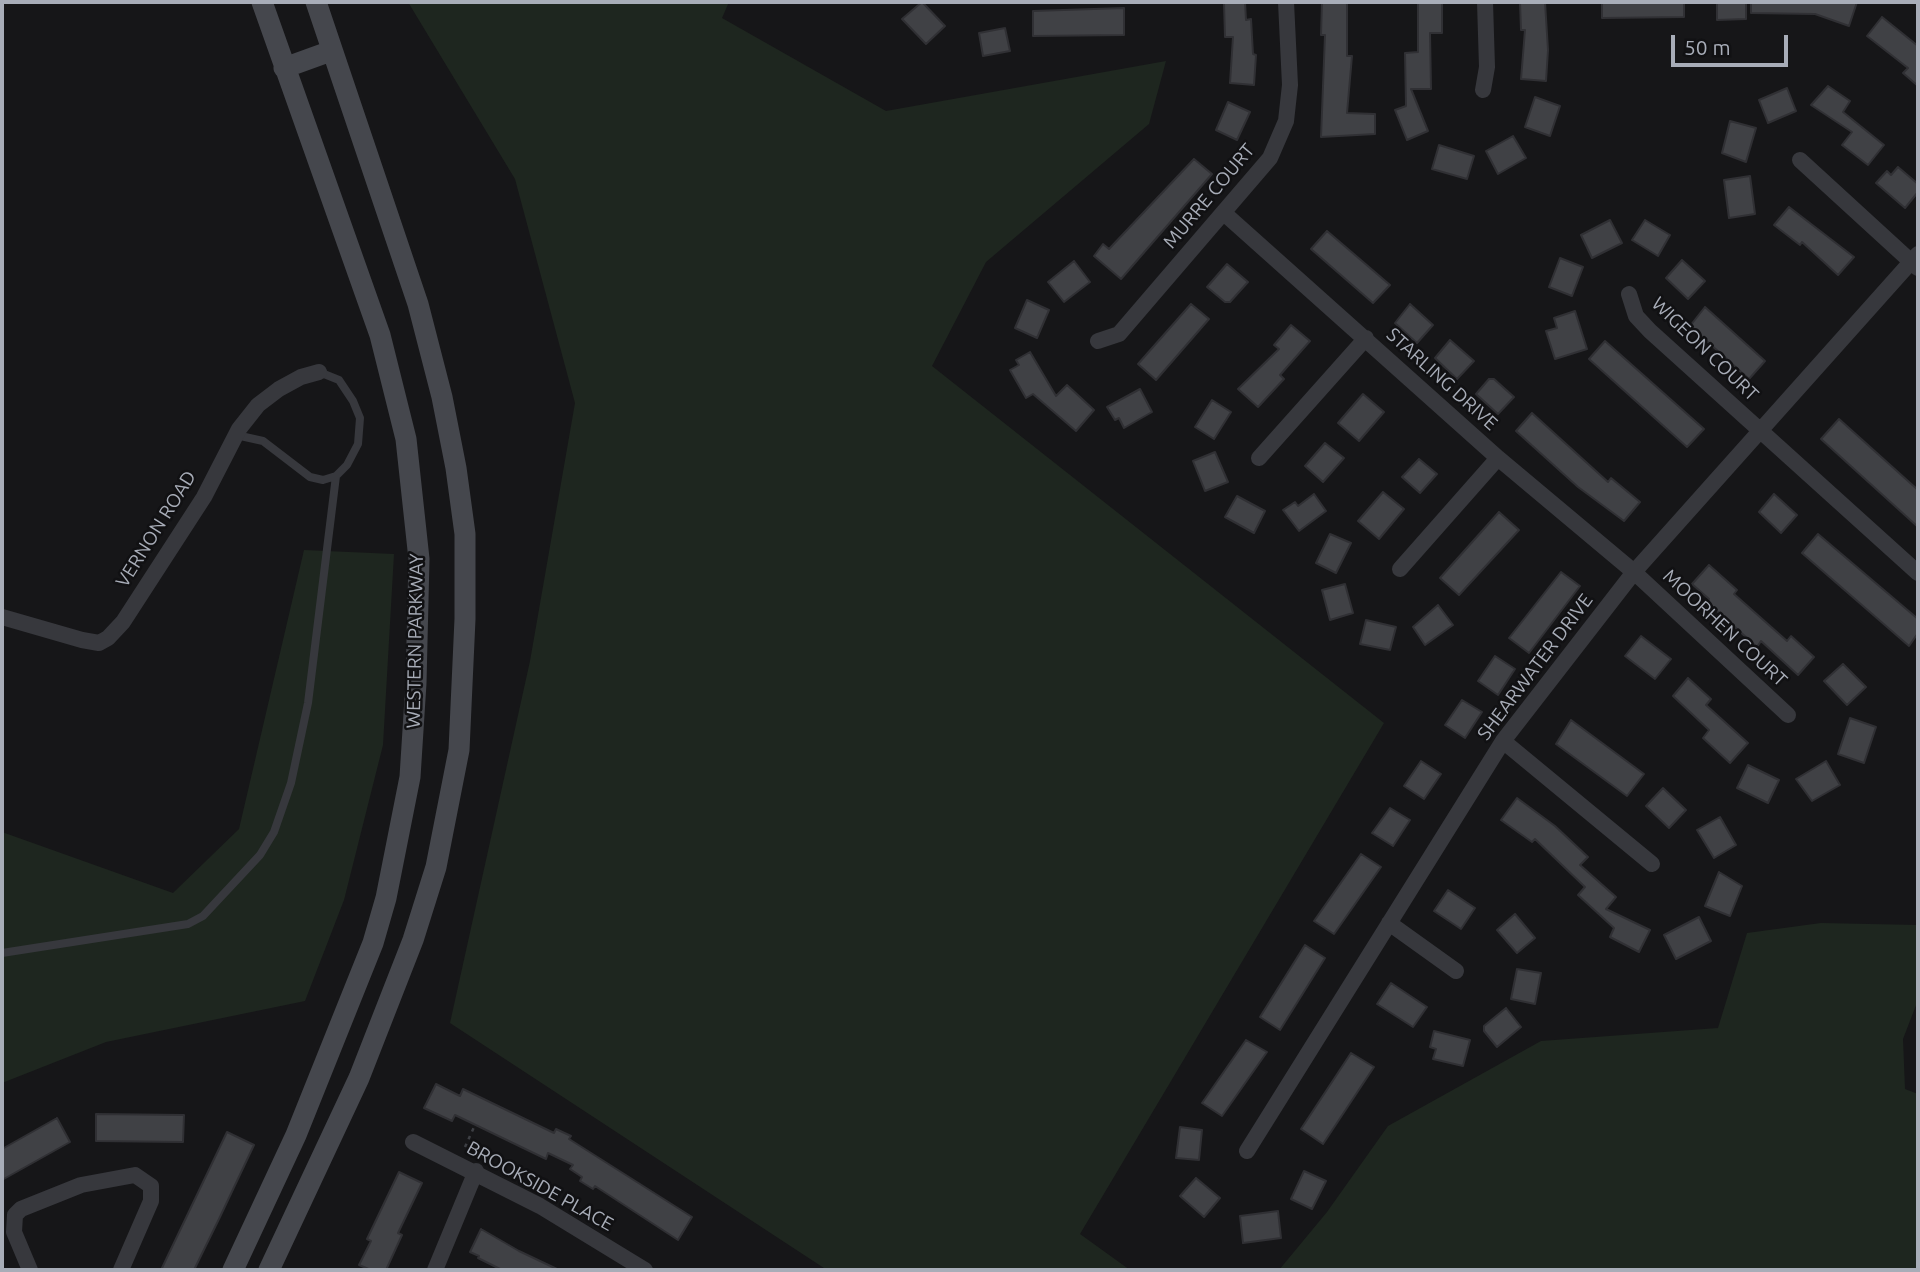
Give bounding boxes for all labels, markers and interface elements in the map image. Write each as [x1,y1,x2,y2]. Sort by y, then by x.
scale bar [1675,21,1792,65]
text: 50 m [1684,35,1731,59]
street label: MURRE COURT [1159,139,1259,253]
street label: WIGEON COURT [1647,292,1763,406]
street label: STARLING DRIVE [1382,323,1502,435]
street label: VERNON ROAD [111,467,201,591]
street label: WESTERN PARKWAY [402,553,428,729]
street label: MOORHEN COURT [1658,565,1792,691]
street label: SHEARWATER DRIVE [1473,589,1597,745]
street label: BROOKSIDE PLACE [463,1136,617,1236]

